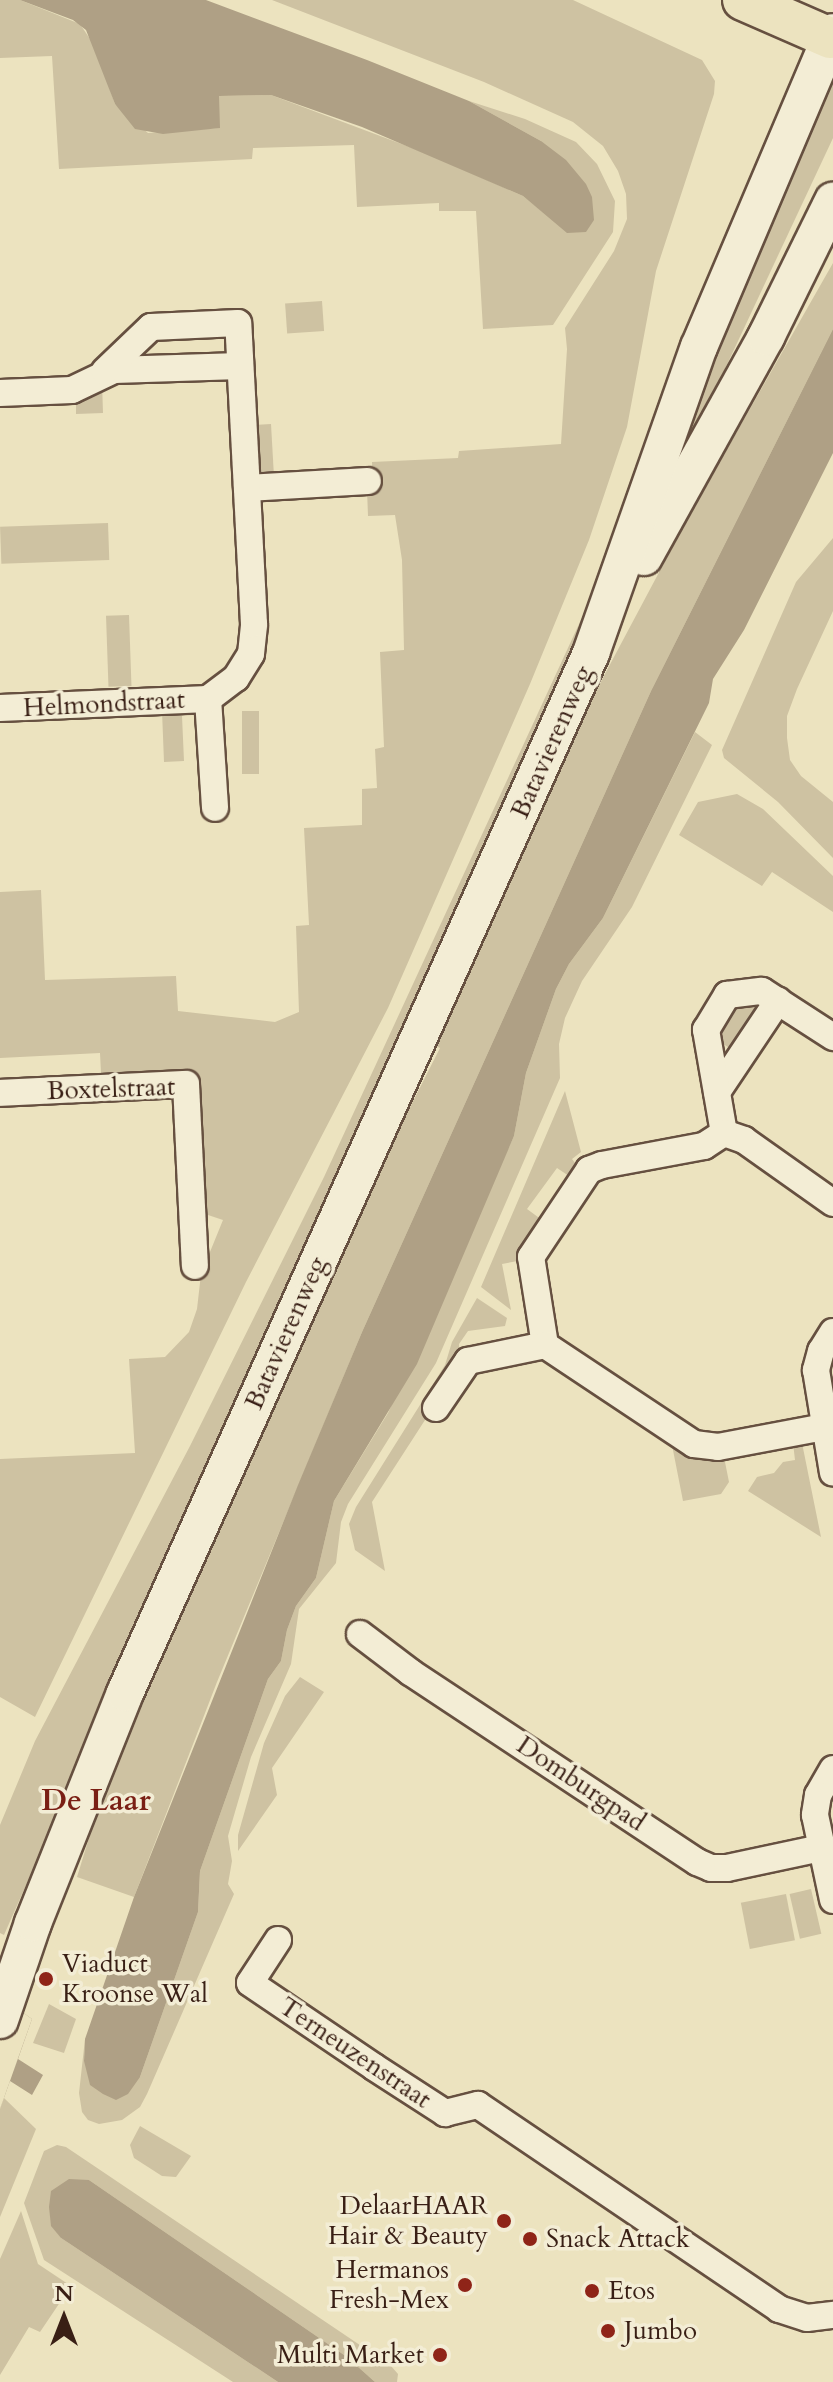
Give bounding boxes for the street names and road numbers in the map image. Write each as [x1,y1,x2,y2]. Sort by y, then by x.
street label: Batavierenweg [504,661,600,823]
street label: Helmondstraat [22,684,186,724]
street label: Boxtelstraat [46,1071,176,1107]
street label: Batavierenweg [238,1252,334,1414]
street label: Domburgpad [511,1730,651,1838]
street label: Terneuzenstraat [273,1991,437,2115]

